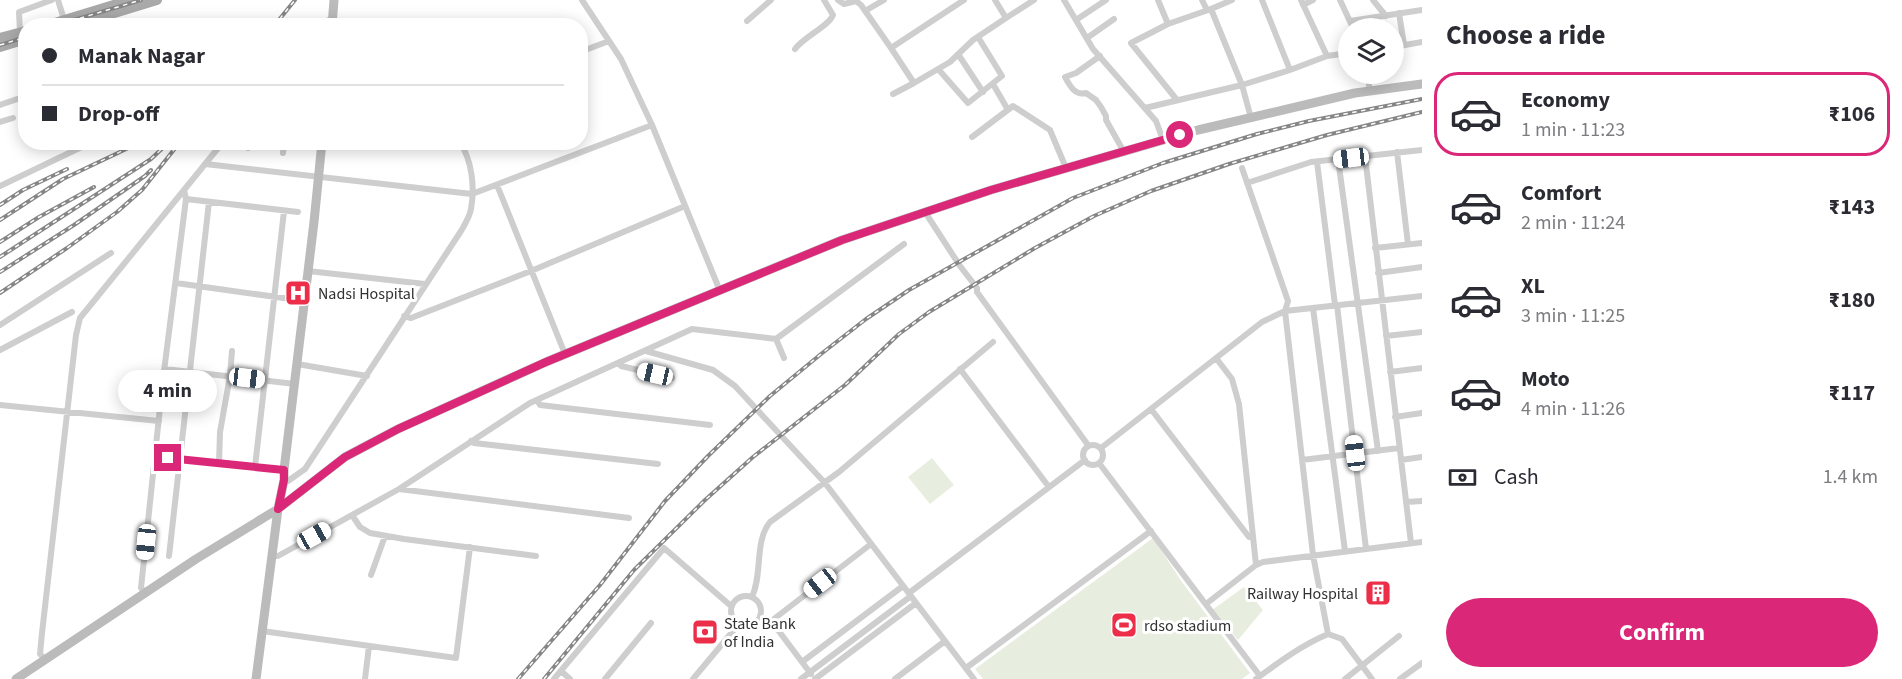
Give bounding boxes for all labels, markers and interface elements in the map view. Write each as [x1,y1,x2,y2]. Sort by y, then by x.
text: Choose a ride [1446,16,1606,55]
map controls [1338,18,1404,84]
button: layers [1338,18,1404,84]
text: Manak Nagar [78,40,205,72]
text: Economy [1521,84,1610,116]
icon: car [1449,87,1503,141]
text: Drop-off [78,98,159,130]
text: ₹106 [1829,98,1875,130]
text: 1 min · 11:23 [1521,116,1625,144]
route start [1166,121,1193,148]
car [1332,147,1370,169]
text: Comfort [1521,177,1602,209]
icon: car [1449,180,1503,234]
text: ₹143 [1829,191,1875,223]
text: 2 min · 11:24 [1521,209,1625,237]
text: XL [1521,270,1545,302]
icon: car [1449,273,1503,327]
hospital icon: Nadsi Hospital [283,278,313,308]
place label: Nadsi Hospital [318,283,415,305]
text: ₹180 [1829,284,1875,316]
text: 3 min · 11:25 [1521,302,1625,330]
car [635,361,675,387]
text: Moto [1521,363,1570,395]
icon: car [1449,366,1503,420]
car [228,367,266,389]
callout: 4 min [118,371,218,413]
text: 4 min [143,377,192,405]
text: ₹117 [1829,377,1875,409]
text: 4 min · 11:26 [1521,395,1625,423]
car [1344,434,1366,472]
route end [154,444,181,471]
icon: cash [1446,461,1479,494]
text: Cash [1494,461,1539,493]
text: 1.4 km [1823,463,1878,491]
car [294,519,334,553]
car [135,523,157,561]
car [800,565,840,601]
building icon: Railway Hospital [1363,578,1393,608]
place label: Railway Hospital [1247,583,1358,605]
button: Confirm [1446,598,1878,667]
sports icon: rdso stadium [1109,610,1139,640]
place label: State Bank of India [724,613,796,653]
place label: rdso stadium [1144,615,1231,637]
bank icon: State Bank of India [690,617,720,647]

